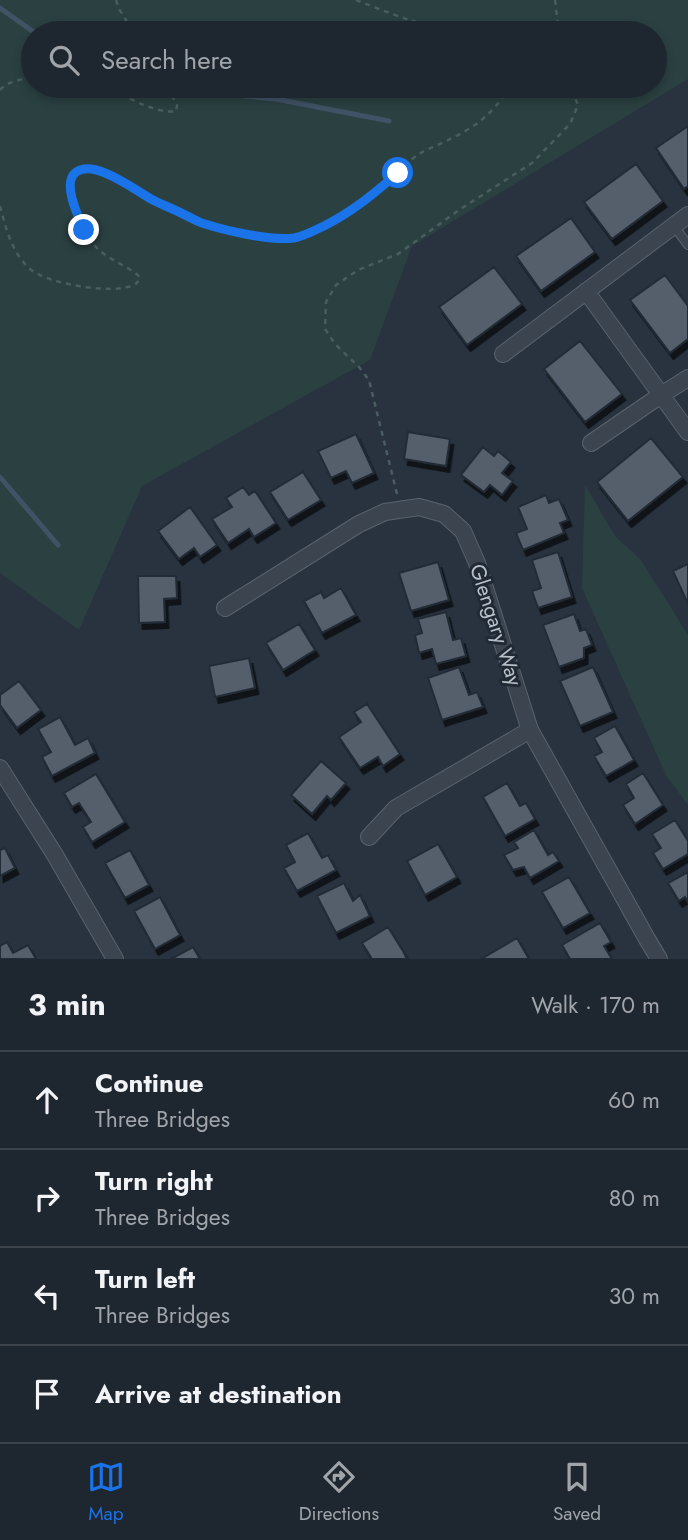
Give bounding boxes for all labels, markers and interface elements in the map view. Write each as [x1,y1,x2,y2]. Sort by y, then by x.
search box [21,21,667,98]
icon: search [45,41,83,79]
text: Search here [101,41,233,79]
route start [382,157,413,188]
route end [68,214,99,245]
street label: Glengary Way [462,560,530,690]
text: 3 min [28,983,106,1026]
text: Walk · 170 m [531,988,660,1022]
text: Continue [95,1064,204,1102]
icon: ahead [28,1081,66,1119]
text: 60 m [608,1083,660,1117]
text: Three Bridges [95,1102,230,1136]
text: Turn right [95,1162,213,1200]
icon: right [28,1179,66,1217]
text: 80 m [609,1181,660,1215]
text: Three Bridges [95,1200,230,1234]
text: Turn left [95,1260,195,1298]
icon: left [28,1277,66,1315]
text: 30 m [609,1279,660,1313]
text: Three Bridges [95,1298,230,1332]
icon: arrive [28,1375,66,1413]
text: Arrive at destination [95,1375,342,1413]
tab: Map [87,1458,125,1527]
tab: Directions [299,1458,379,1527]
tab: Saved [553,1458,601,1527]

